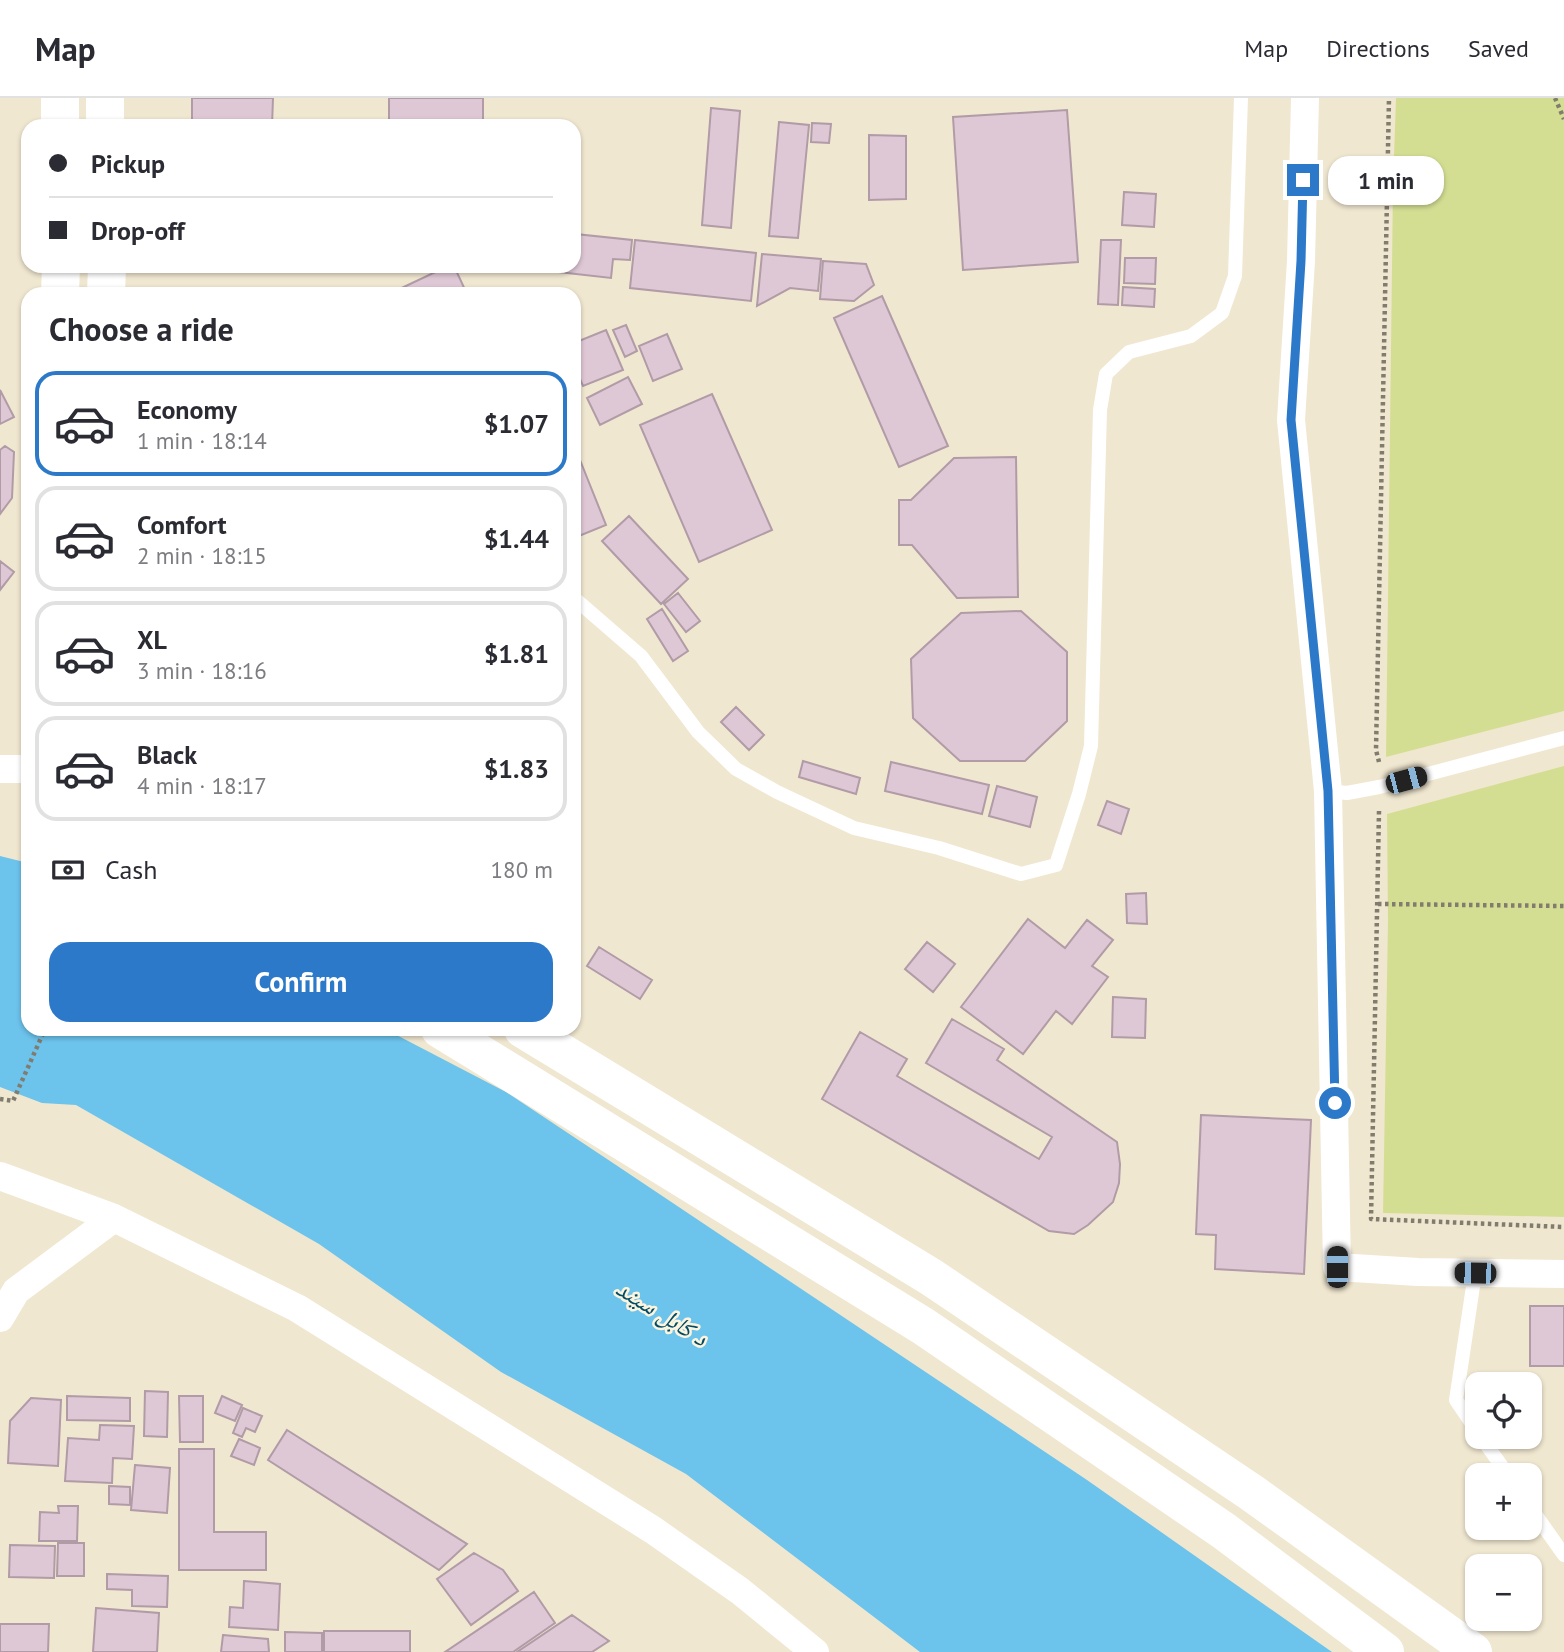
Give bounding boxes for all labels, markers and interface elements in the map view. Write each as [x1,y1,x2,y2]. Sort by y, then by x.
text: Map [35,27,96,70]
text: Map [1244,33,1288,64]
text: Directions [1326,33,1430,64]
text: Saved [1468,33,1529,64]
text: Pickup [91,147,165,180]
callout: 1 min [1328,155,1443,204]
route end [1287,164,1319,196]
text: 1 min [1358,166,1414,195]
text: Drop-off [91,214,185,247]
text: Choose a ride [49,308,234,350]
icon: car [53,392,116,455]
text: Economy [137,393,237,426]
text: $1.07 [484,407,549,440]
text: 1 min · 18:14 [137,426,267,455]
icon: car [53,507,116,570]
text: Comfort [137,508,227,541]
text: $1.44 [484,522,549,555]
text: 2 min · 18:15 [137,541,267,570]
icon: car [53,622,116,685]
text: XL [137,623,167,656]
text: $1.81 [484,637,549,670]
text: 3 min · 18:16 [137,656,267,685]
icon: car [53,737,116,800]
text: Black [137,738,197,771]
text: $1.83 [484,752,549,785]
car [1383,764,1430,796]
text: 4 min · 18:17 [137,771,267,800]
icon: cash [49,851,87,889]
text: Cash [105,853,157,886]
text: 180 m [491,855,553,884]
button: Confirm [49,942,553,1022]
route start [1319,1087,1351,1119]
car [1327,1246,1348,1288]
car [1454,1262,1497,1284]
water label: د کابل سيند [611,1272,714,1353]
map controls [1465,1372,1542,1631]
button: locate [1465,1372,1542,1449]
button: + [1465,1463,1542,1540]
button: − [1465,1554,1542,1631]

